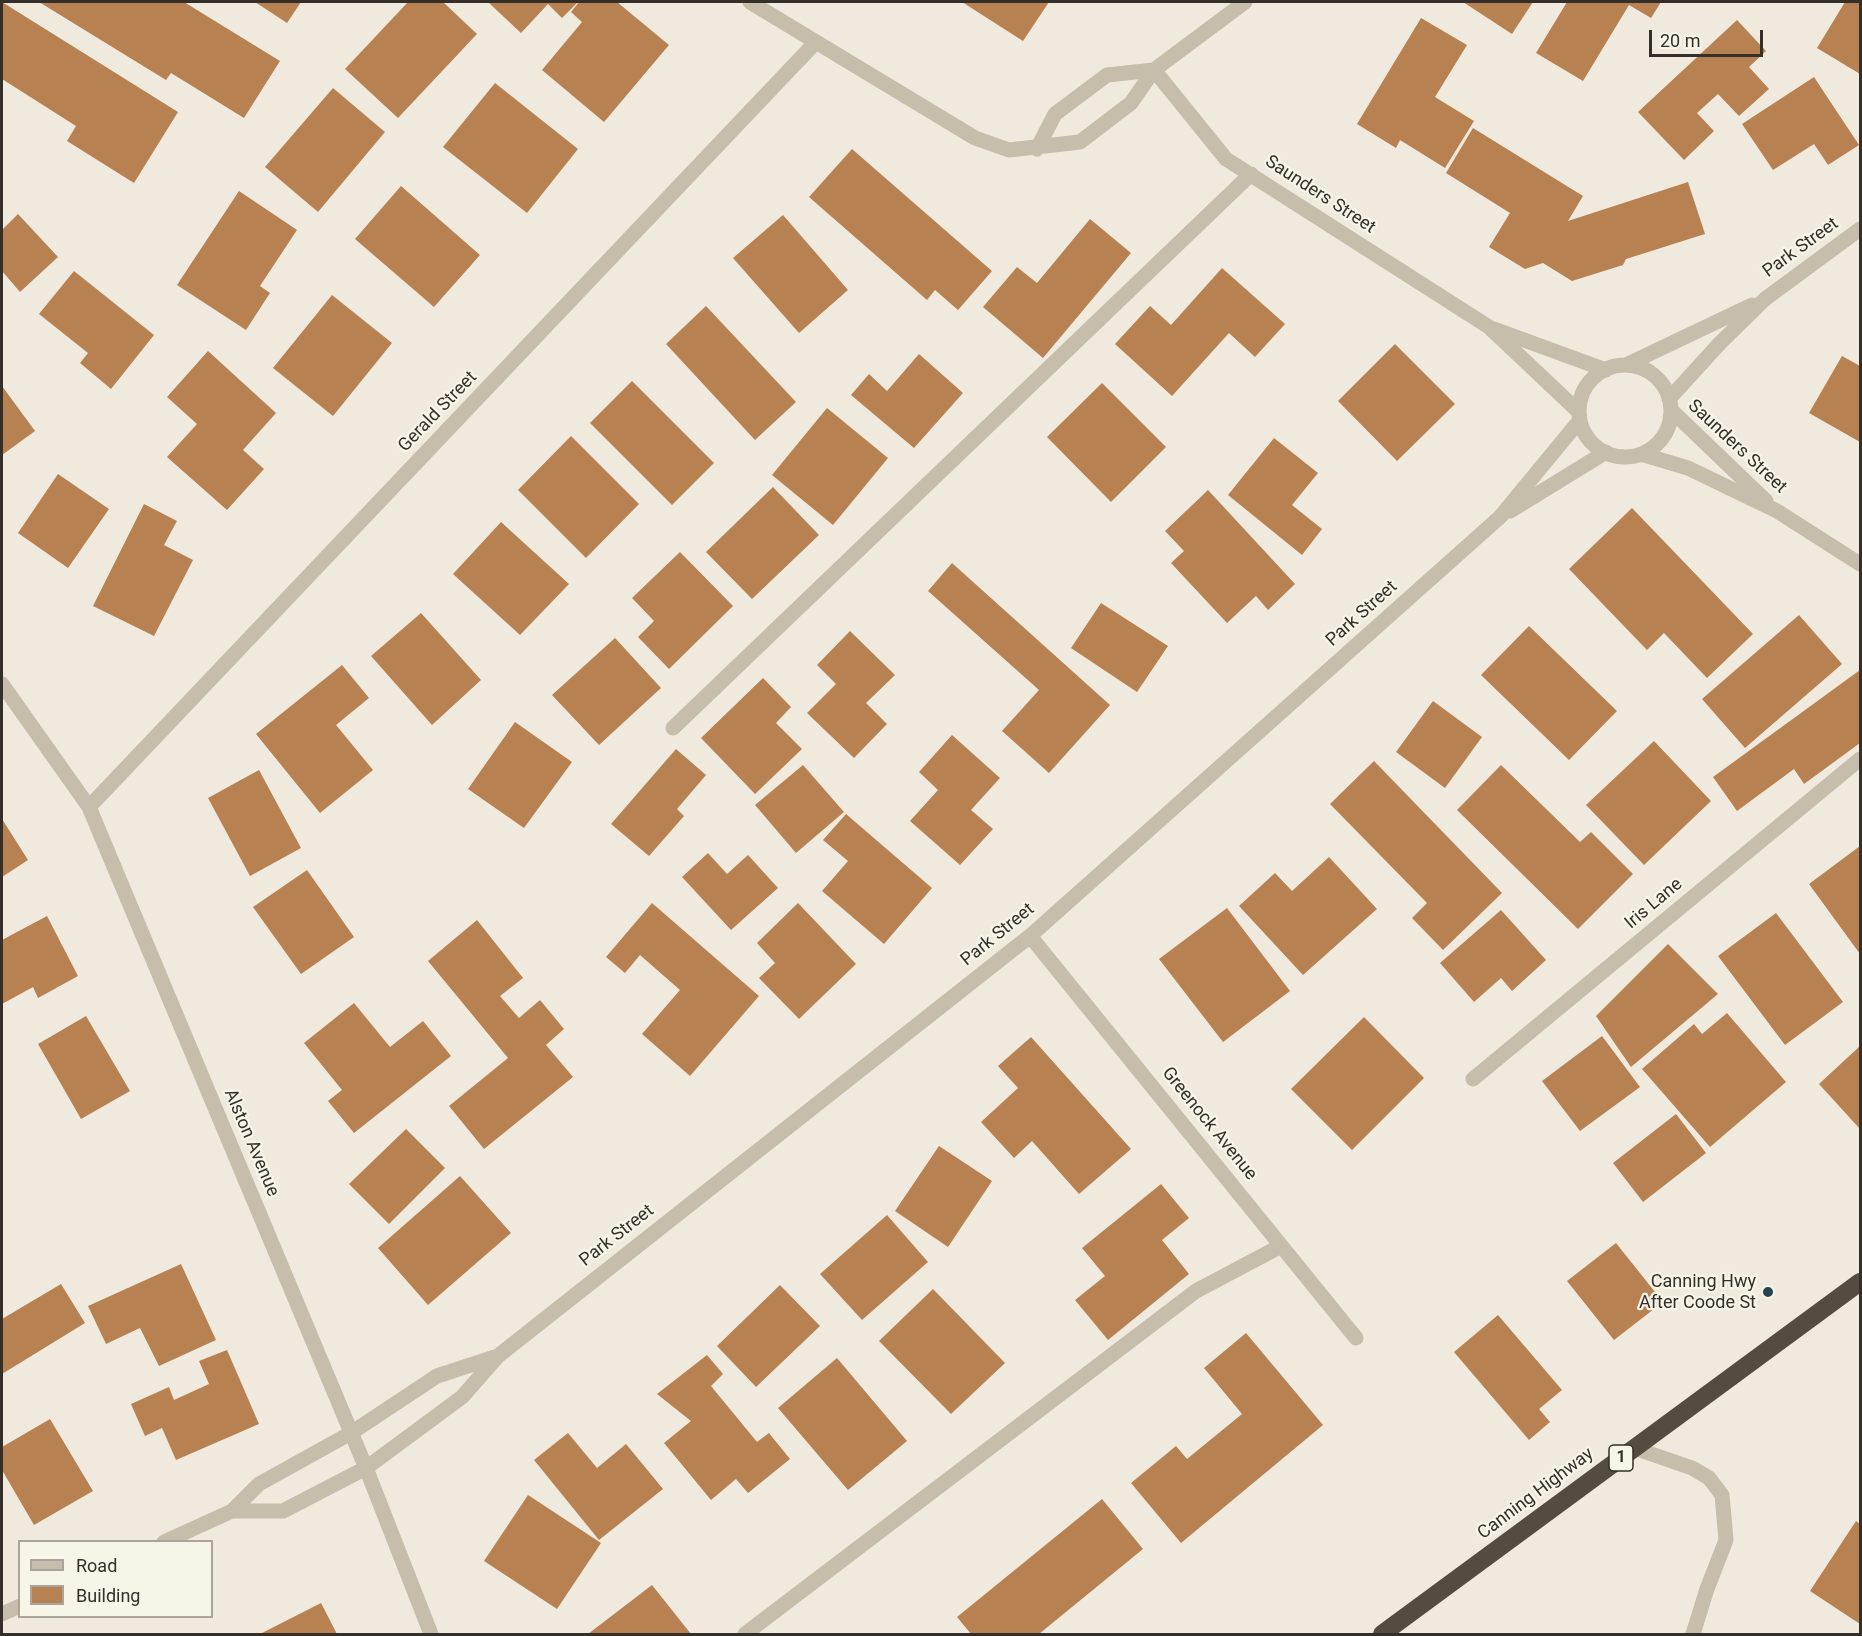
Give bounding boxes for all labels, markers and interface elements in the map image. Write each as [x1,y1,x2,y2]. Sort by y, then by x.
scale bar [1652,18,1766,56]
text: 20 m [1660,30,1700,51]
street label: Saunders Street [1261,151,1379,239]
street label: Park Street [1759,213,1843,283]
street label: Gerald Street [394,367,482,457]
street label: Saunders Street [1683,396,1791,498]
street label: Park Street [1322,576,1402,652]
street label: Iris Lane [1621,874,1687,934]
street label: Park Street [957,899,1039,971]
street label: Greenock Avenue [1157,1063,1261,1185]
street label: Alston Avenue [219,1086,283,1200]
street label: Park Street [576,1200,658,1272]
place label: Canning Hwy After Coode St [1639,1271,1756,1314]
marker: Canning Hwy After Coode St [1761,1285,1775,1299]
street label: Canning Highway [1474,1443,1598,1545]
road number: 1 [1609,1445,1633,1471]
legend [18,1540,213,1618]
text: Road [76,1555,117,1576]
text: Building [76,1585,140,1606]

